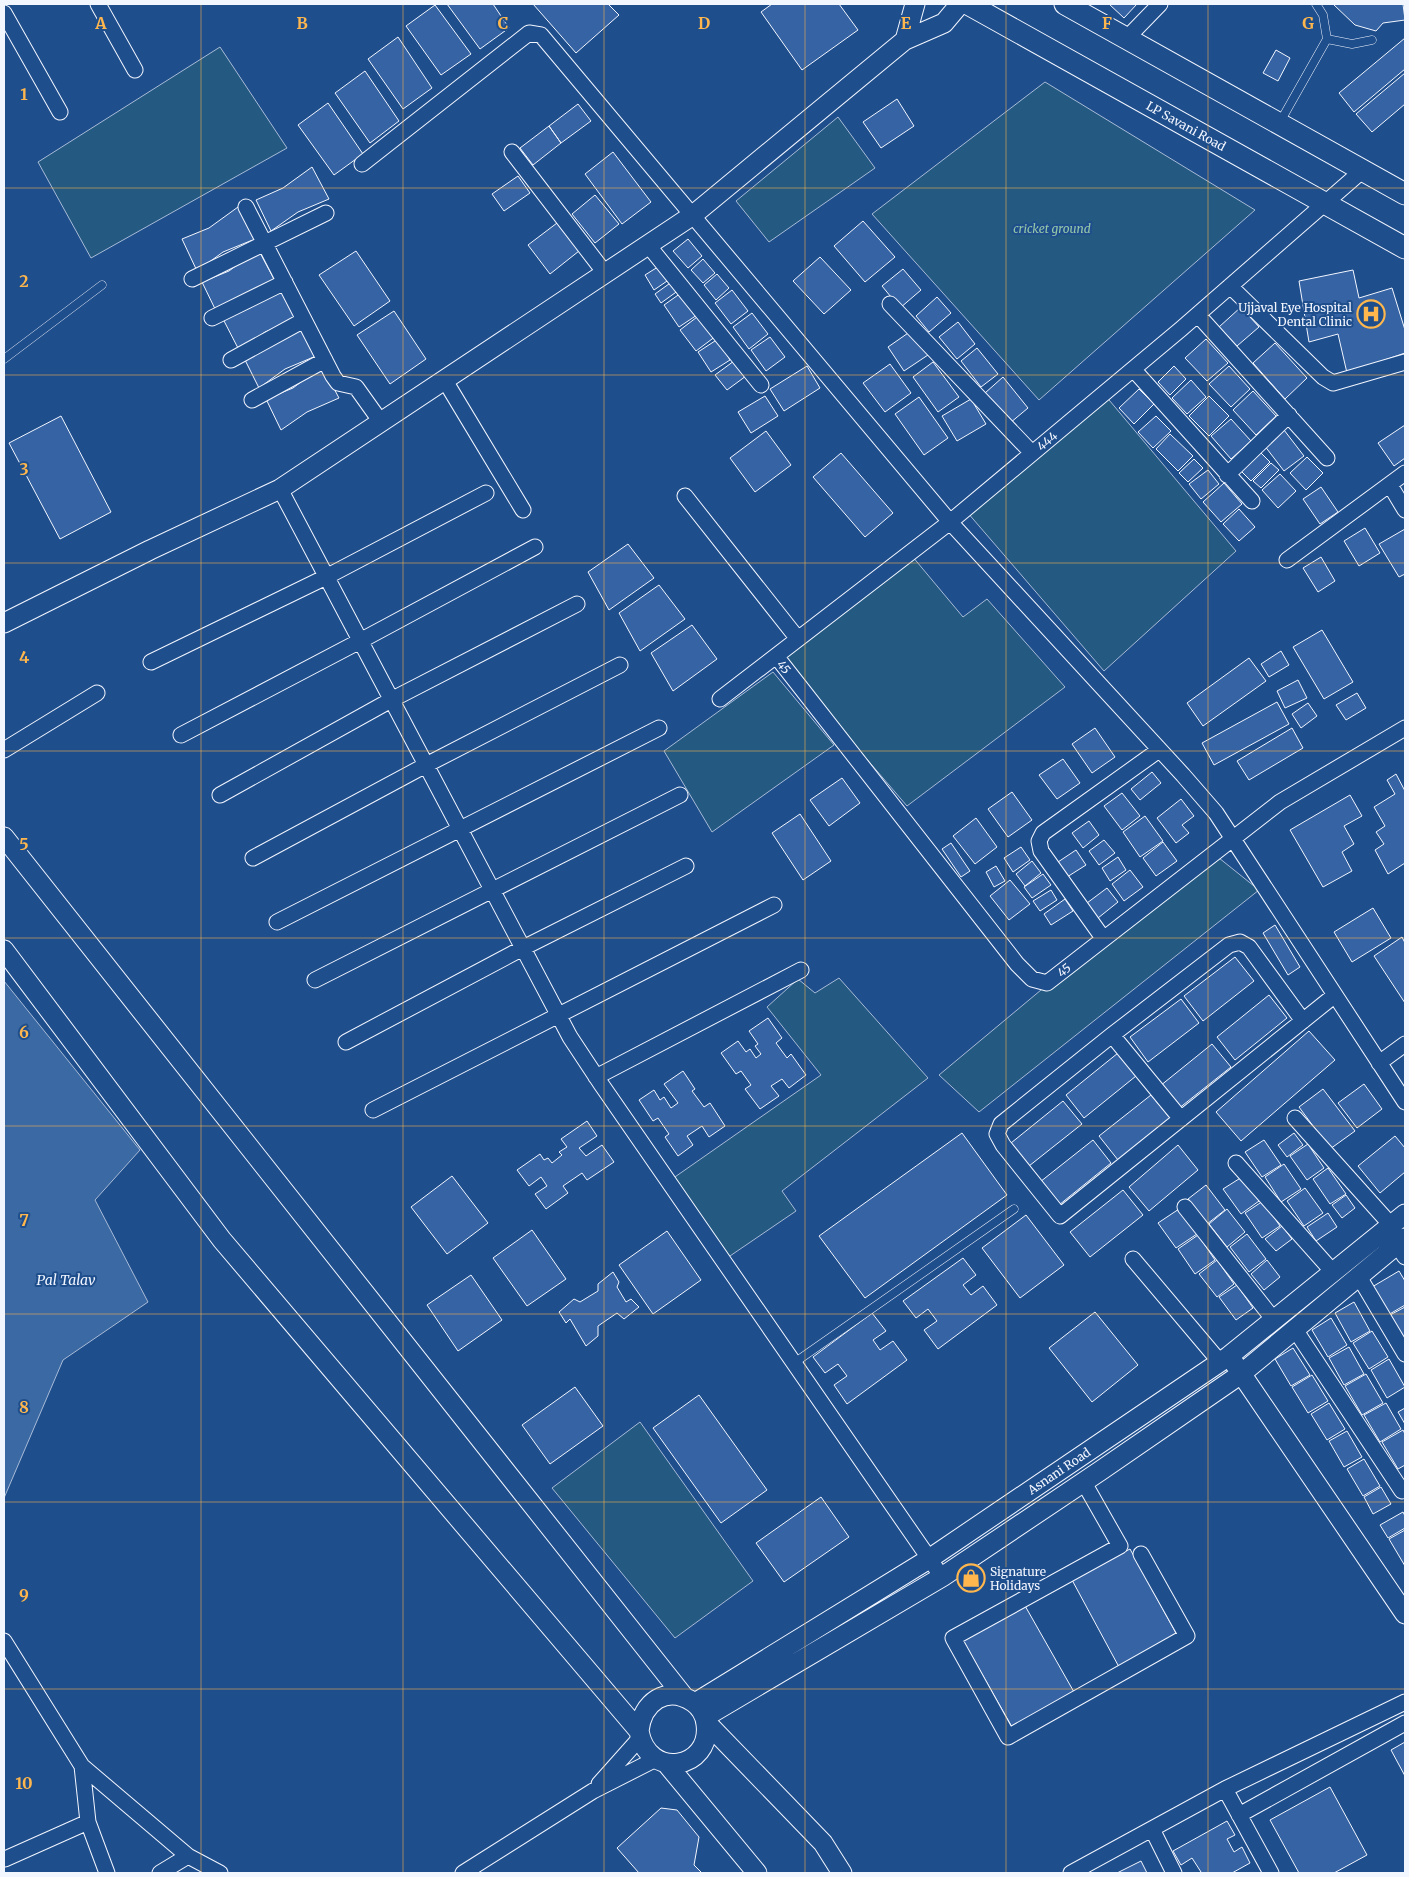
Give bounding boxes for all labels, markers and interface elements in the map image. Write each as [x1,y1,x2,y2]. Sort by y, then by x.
text: A [94,13,107,33]
text: B [296,13,308,33]
text: C [498,13,508,33]
text: D [698,13,710,33]
text: E [901,13,912,33]
text: F [1102,13,1112,33]
text: G [1302,13,1314,33]
text: 1 [20,84,28,104]
street label: LP Savani Road [1144,98,1228,154]
park label: cricket ground [1013,221,1091,236]
text: 2 [19,271,29,291]
hospital icon: Ujjaval Eye Hospital Dental Clinic [1356,299,1386,329]
place label: Ujjaval Eye Hospital Dental Clinic [1238,300,1352,329]
street label: 444 [1034,428,1061,454]
text: 3 [19,459,29,479]
text: 4 [19,647,29,667]
street label: 45 [774,657,794,677]
text: 5 [19,834,29,854]
street label: 45 [1054,960,1074,980]
text: 6 [19,1022,29,1042]
text: 7 [19,1210,29,1230]
water label: Pal Talav [36,1271,96,1289]
text: 8 [19,1397,29,1417]
street label: Asnani Road [1024,1445,1093,1498]
shop icon: Signature Holidays [956,1563,986,1593]
place label: Signature Holidays [990,1564,1046,1593]
text: 9 [19,1585,29,1605]
text: 10 [15,1773,33,1793]

